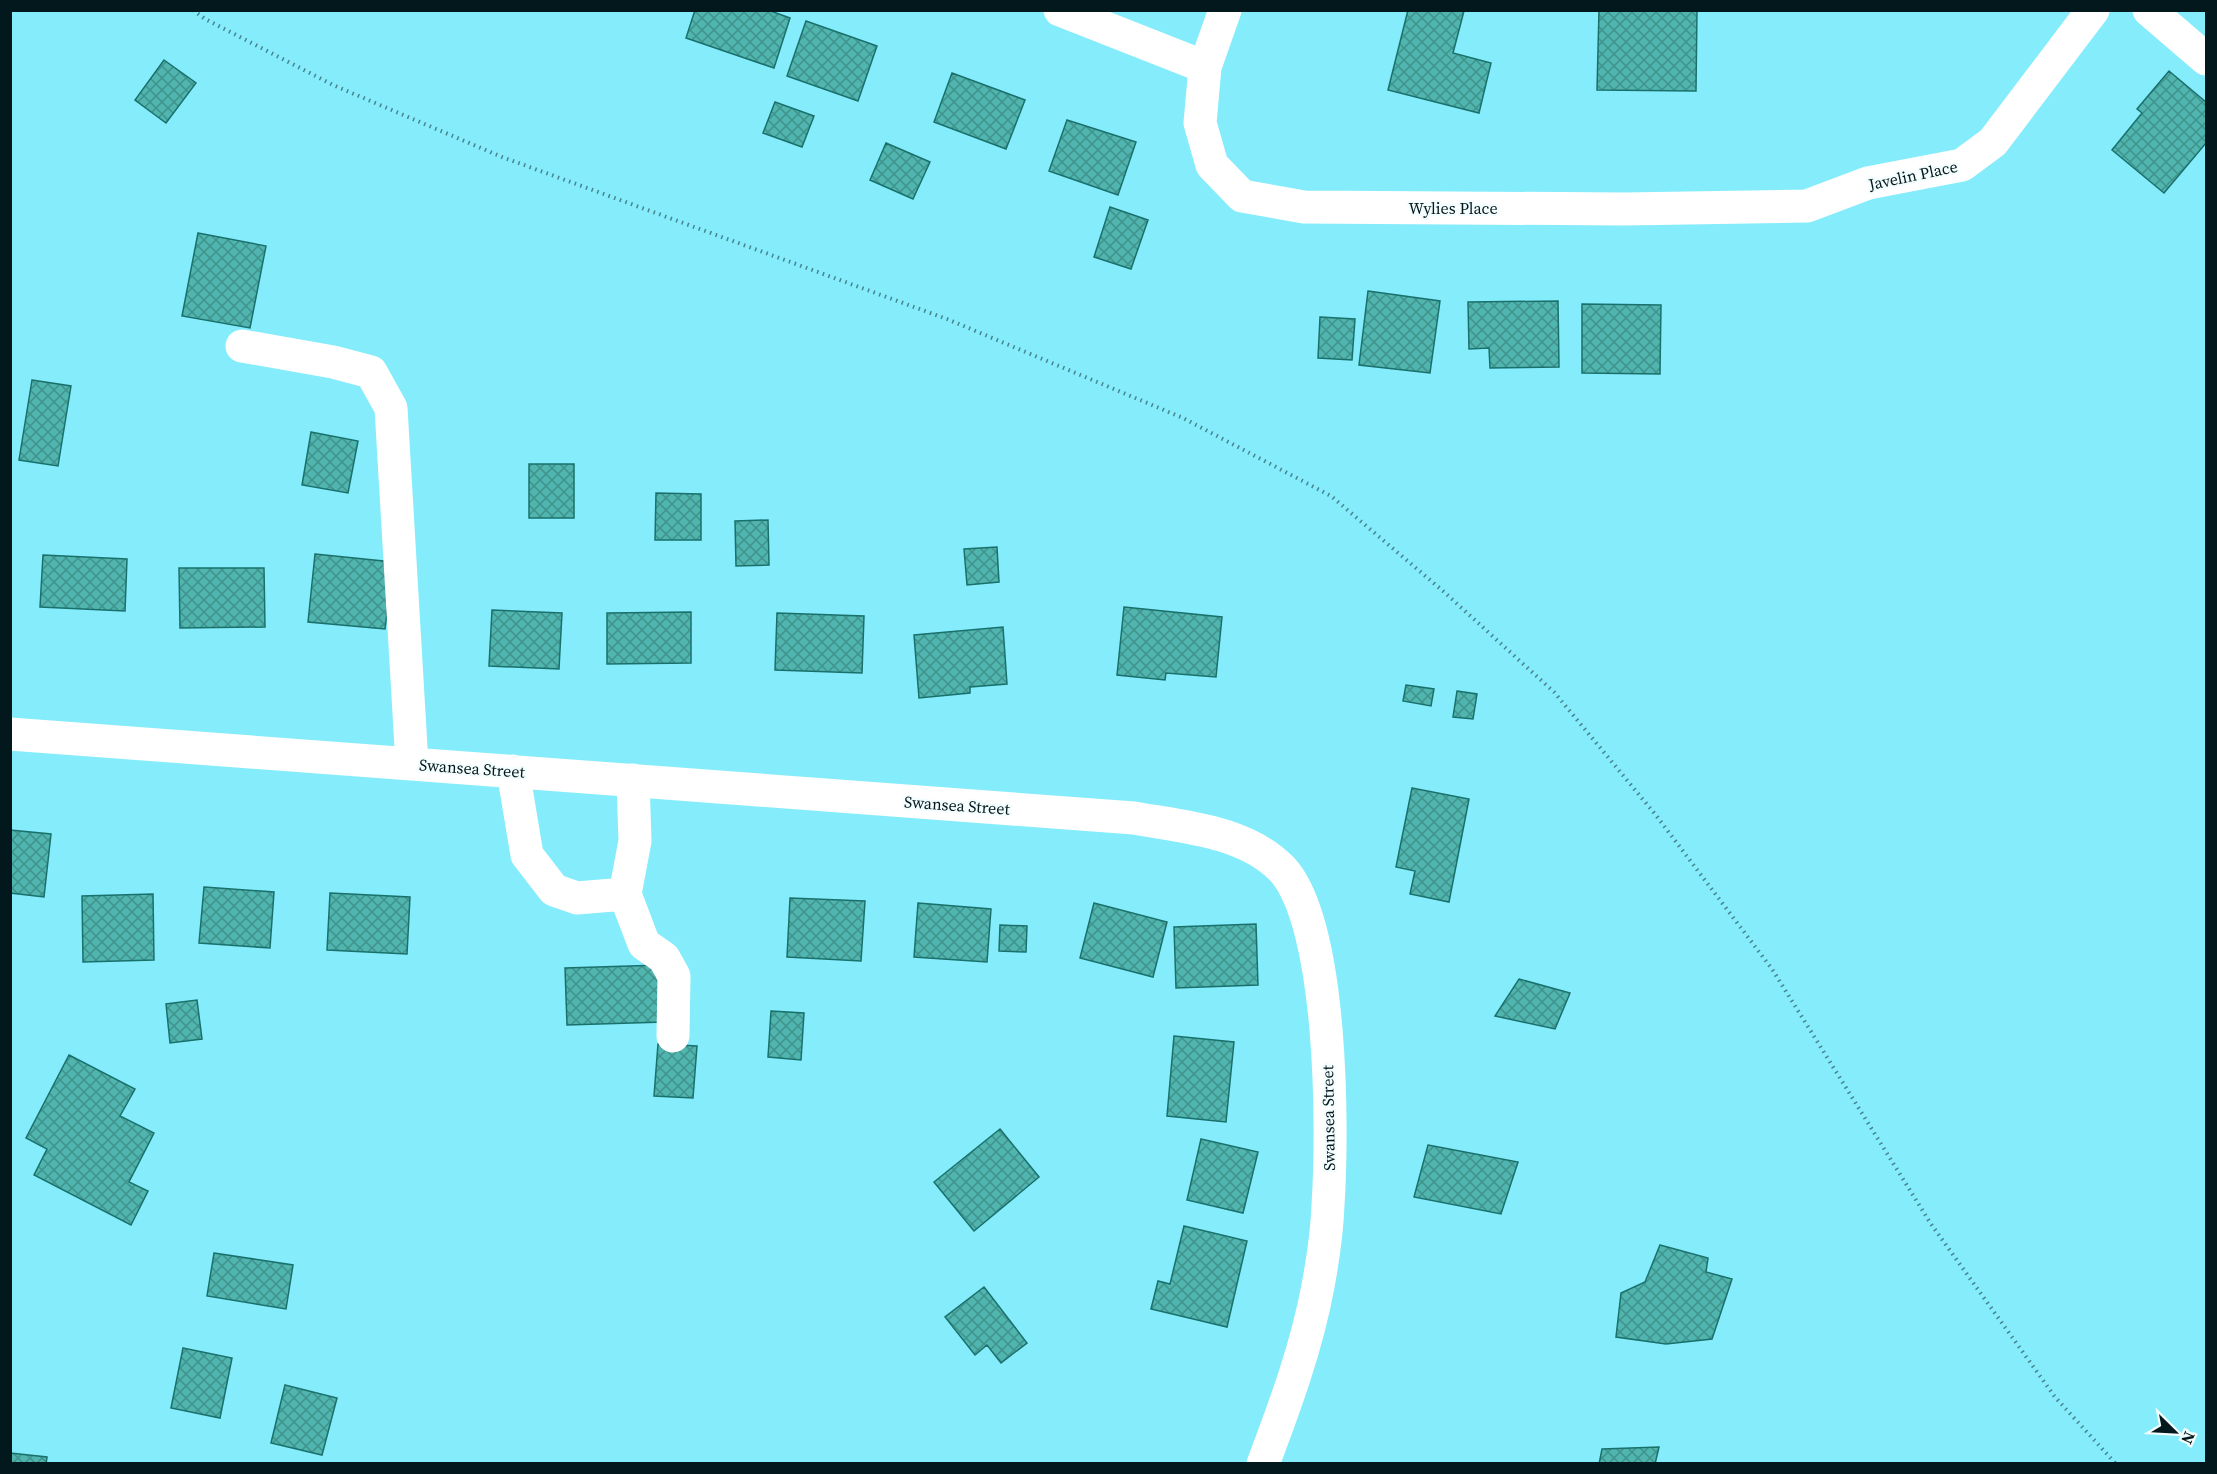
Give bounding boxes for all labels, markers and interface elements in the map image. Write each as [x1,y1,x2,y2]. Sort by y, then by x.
street label: Javelin Place [1866,155,1959,195]
street label: Wylies Place [1408,197,1498,219]
street label: Swansea Street [418,753,526,783]
street label: Swansea Street [903,790,1011,820]
street label: Swansea Street [1316,1064,1340,1171]
north arrow [2145,1402,2205,1462]
text: N [2176,1428,2201,1448]

